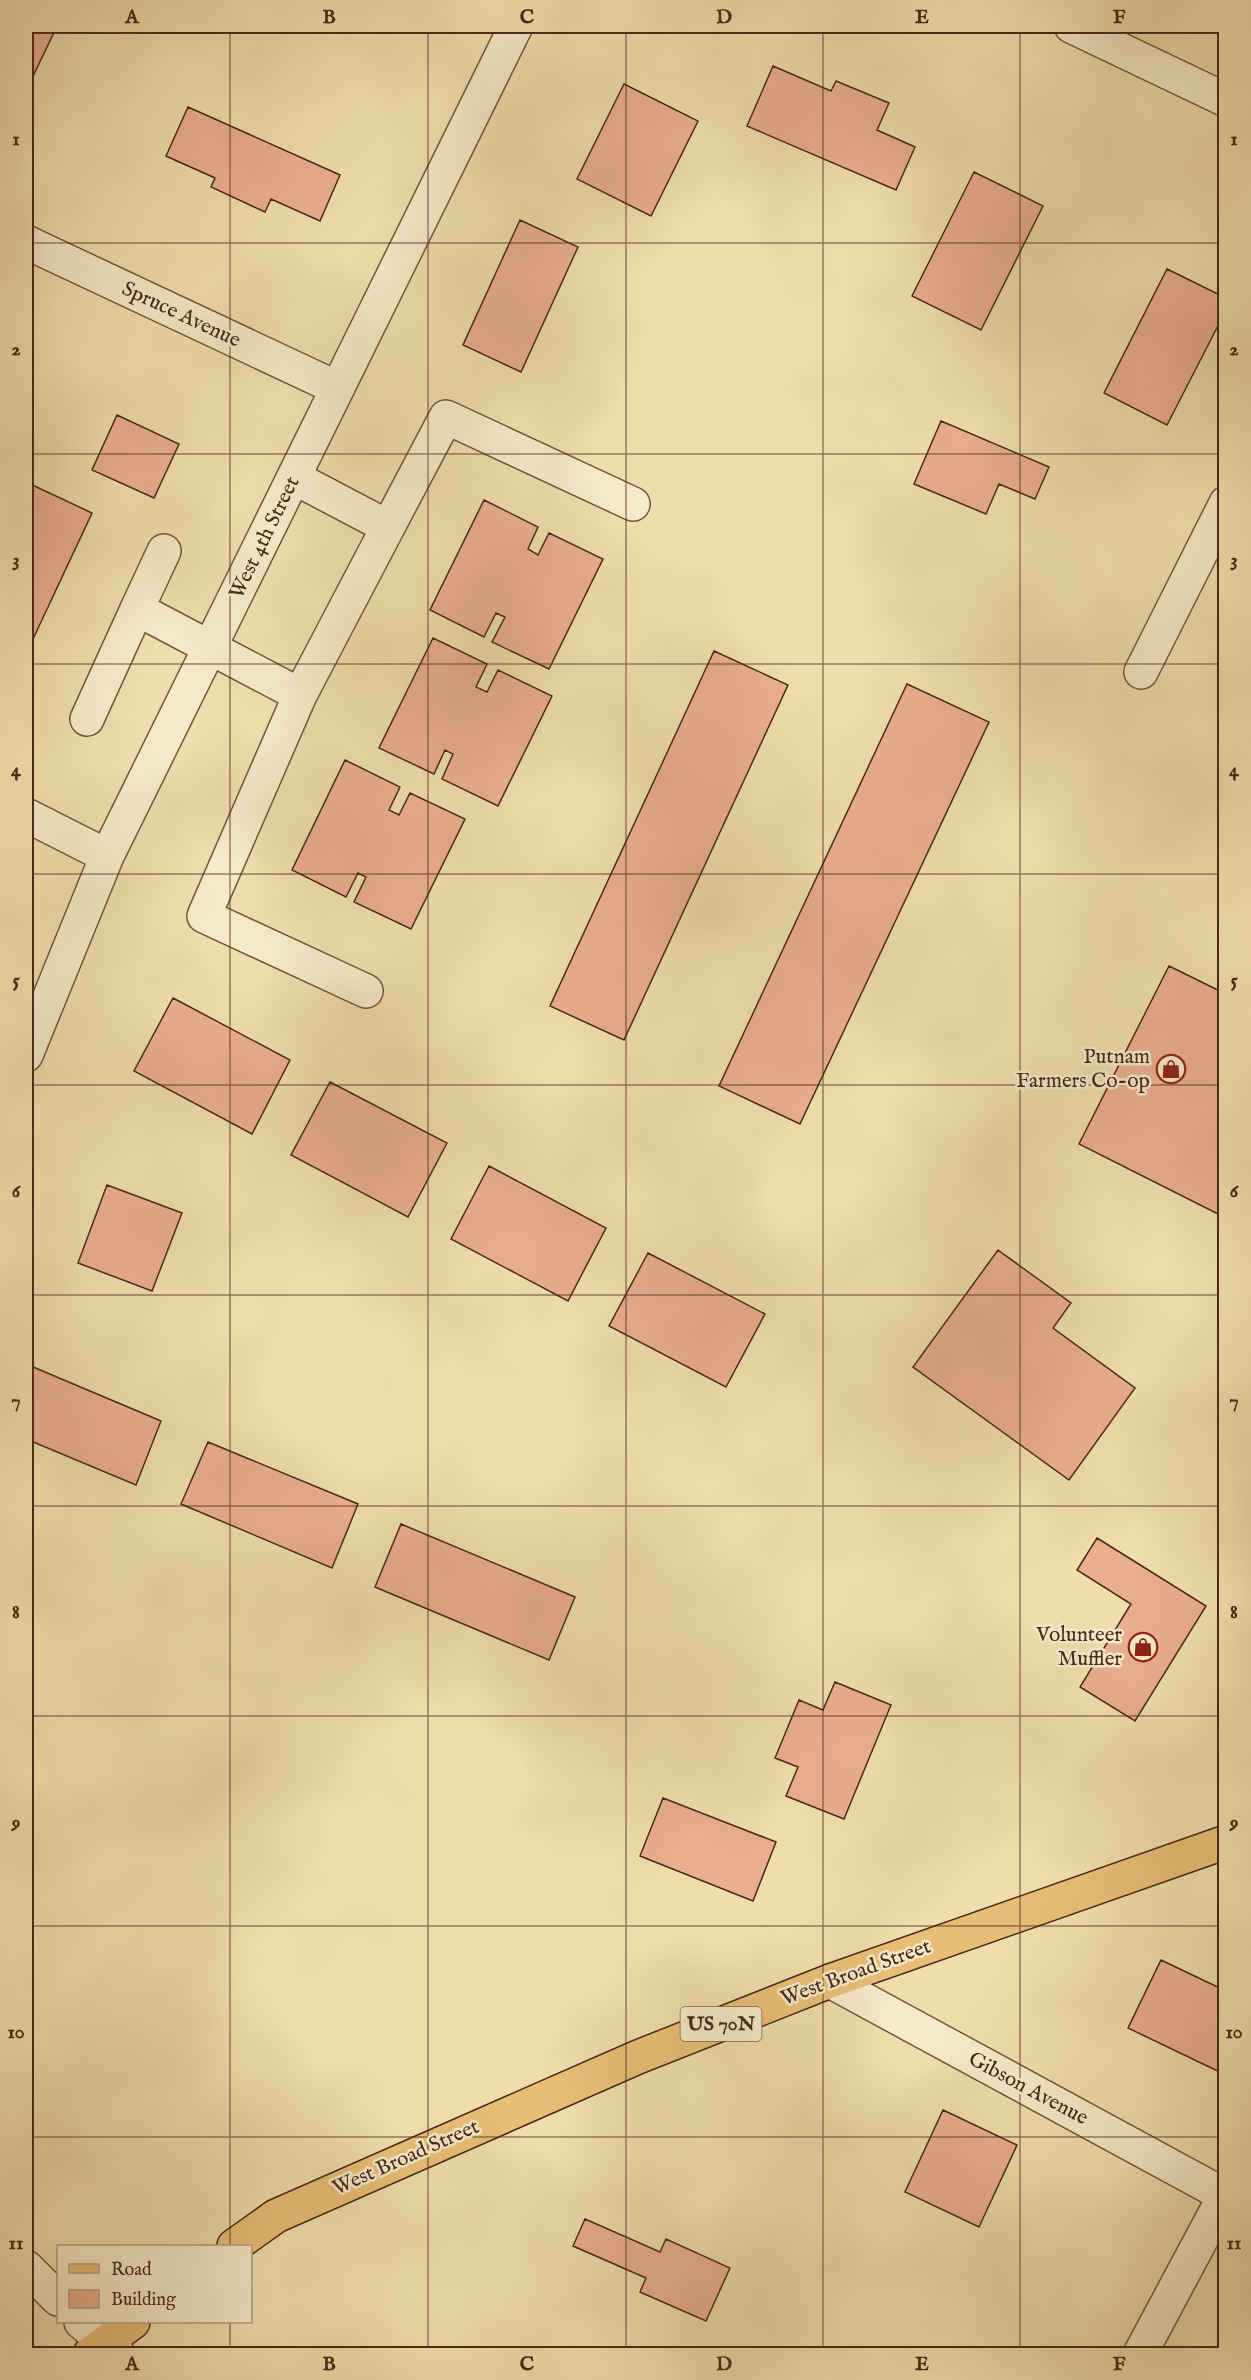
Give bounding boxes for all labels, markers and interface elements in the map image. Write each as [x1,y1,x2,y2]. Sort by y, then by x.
text: A [124,5,140,30]
text: B [322,5,336,30]
text: C [520,5,534,30]
text: D [716,5,732,30]
text: E [915,5,929,30]
text: F [1113,5,1126,30]
text: 1 [12,127,20,152]
text: 1 [1230,127,1238,152]
street label: Spruce Avenue [117,276,245,354]
text: 2 [11,337,21,362]
text: 2 [1229,337,1239,362]
street label: West 4th Street [224,472,306,604]
text: 3 [12,548,20,573]
text: 3 [1230,548,1238,573]
text: 4 [11,758,22,783]
text: 4 [1229,758,1240,783]
text: 5 [12,968,20,993]
text: 5 [1230,968,1238,993]
place label: Putnam Farmers Co-op [1016,1044,1150,1095]
shop icon: Putnam Farmers Co-op [1155,1053,1187,1085]
text: 6 [12,1179,22,1204]
text: 6 [1230,1179,1240,1204]
text: 7 [11,1389,21,1414]
text: 7 [1229,1389,1239,1414]
text: 8 [12,1600,20,1625]
text: 8 [1230,1600,1238,1625]
place label: Volunteer Muffler [1035,1622,1122,1673]
shop icon: Volunteer Muffler [1127,1631,1159,1663]
text: 9 [11,1810,21,1835]
text: 9 [1229,1810,1239,1835]
street label: West Broad Street [777,1933,935,2013]
road number: US 70N [680,2007,762,2041]
text: 10 [7,2020,25,2045]
text: 10 [1225,2020,1243,2045]
street label: Gibson Avenue [963,2046,1093,2132]
street label: West Broad Street [328,2114,484,2202]
text: 11 [9,2231,23,2256]
text: 11 [1227,2231,1241,2256]
legend [57,2245,252,2323]
text: Road [111,2259,152,2282]
text: Building [111,2289,176,2312]
text: A [124,2352,140,2377]
text: B [322,2352,336,2377]
text: C [520,2352,534,2377]
text: D [716,2352,732,2377]
text: E [915,2352,929,2377]
text: F [1113,2352,1126,2377]

